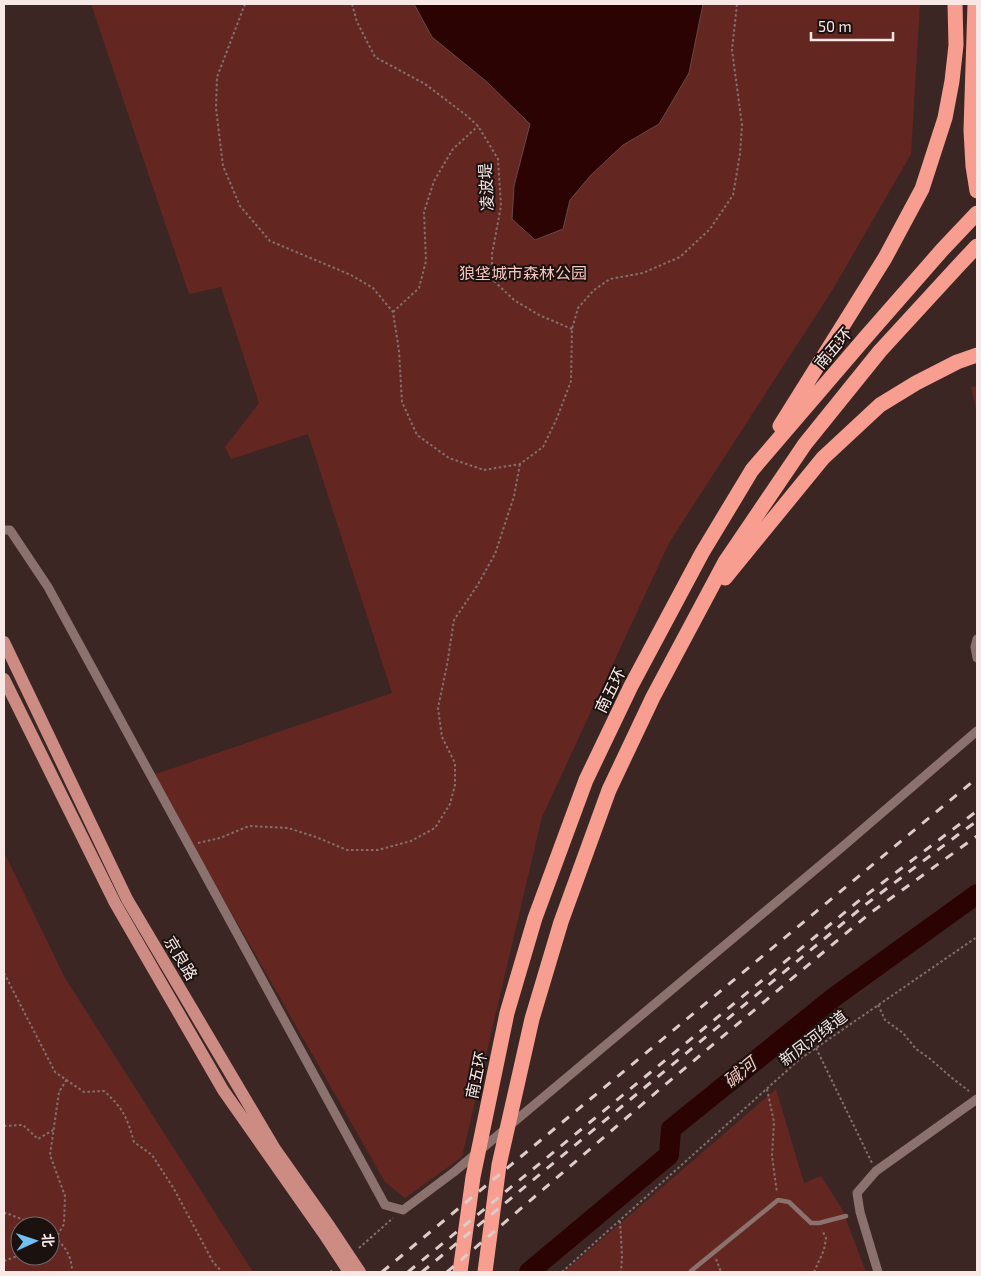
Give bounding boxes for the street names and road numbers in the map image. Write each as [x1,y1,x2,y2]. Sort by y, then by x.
street label: 凌波堤 [475,163,496,211]
street label: 南五环 [810,323,855,372]
street label: 南五环 [590,664,629,716]
street label: 京良路 [161,932,202,983]
street label: 新凤河绿道 [775,1006,850,1069]
street label: 南五环 [461,1049,490,1100]

